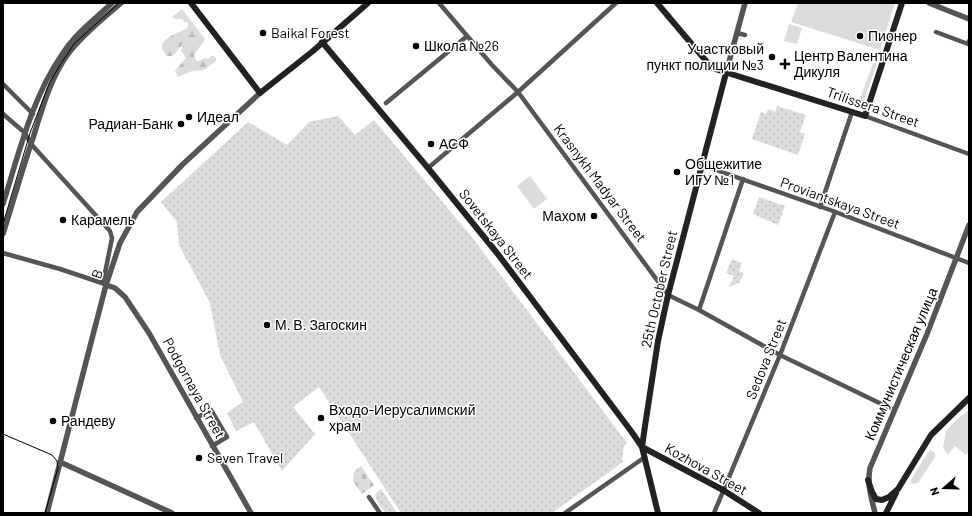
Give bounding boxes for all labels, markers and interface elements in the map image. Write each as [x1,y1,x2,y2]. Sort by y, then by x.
place label: Baikal Forest [271,24,350,41]
place label: Пионер [868,27,917,44]
marker: Baikal Forest [258,28,268,38]
marker: Пионер [855,31,865,41]
place label: Школа №26 [424,37,499,54]
place label: Участковый пункт полиции №3 [646,40,764,73]
marker: Школа №26 [411,41,421,51]
place label: Центр Валентина Дикуля [794,47,908,80]
marker: Участковый пункт полиции №3 [767,52,777,62]
marker: Центр Валентина Дикуля [779,58,791,70]
street label: Trilissera Street [825,83,922,130]
place label: Идеал [197,108,239,125]
marker: Идеал [184,112,194,122]
place label: Радиан-Банк [88,115,174,132]
marker: Радиан-Банк [176,119,186,129]
street label: Krasnykh Madyar Street [551,120,650,245]
place label: АСФ [439,135,469,152]
marker: АСФ [426,139,436,149]
place label: Общежитие ИГУ №1 [685,155,762,188]
marker: Общежитие ИГУ №1 [672,167,682,177]
street label: Proviantskaya Street [778,173,902,232]
street label: Sovetskaya Street [456,185,537,282]
place label: Махом [542,207,586,224]
place label: Карамель [71,211,135,228]
marker: Махом [589,211,599,221]
marker: Карамель [58,215,68,225]
street label: 25th October Street [637,229,680,349]
street label: B [87,267,106,281]
street label: Коммунистическая улица [861,285,941,443]
place label: М. В. Загоскин [275,316,367,333]
street label: Sedova Street [742,316,789,402]
marker: М. В. Загоскин [262,320,272,330]
street label: Podgornaya Street [160,334,229,441]
place label: Входо-Иерусалимский храм [329,401,475,434]
place label: Рандеву [61,412,115,429]
marker: Входо-Иерусалимский храм [316,413,326,423]
marker: Рандеву [48,416,58,426]
street label: Kozhova Street [662,439,750,498]
place label: Seven Travel [207,449,283,466]
marker: Seven Travel [194,453,204,463]
north arrow [924,468,964,508]
text: N [927,486,941,497]

